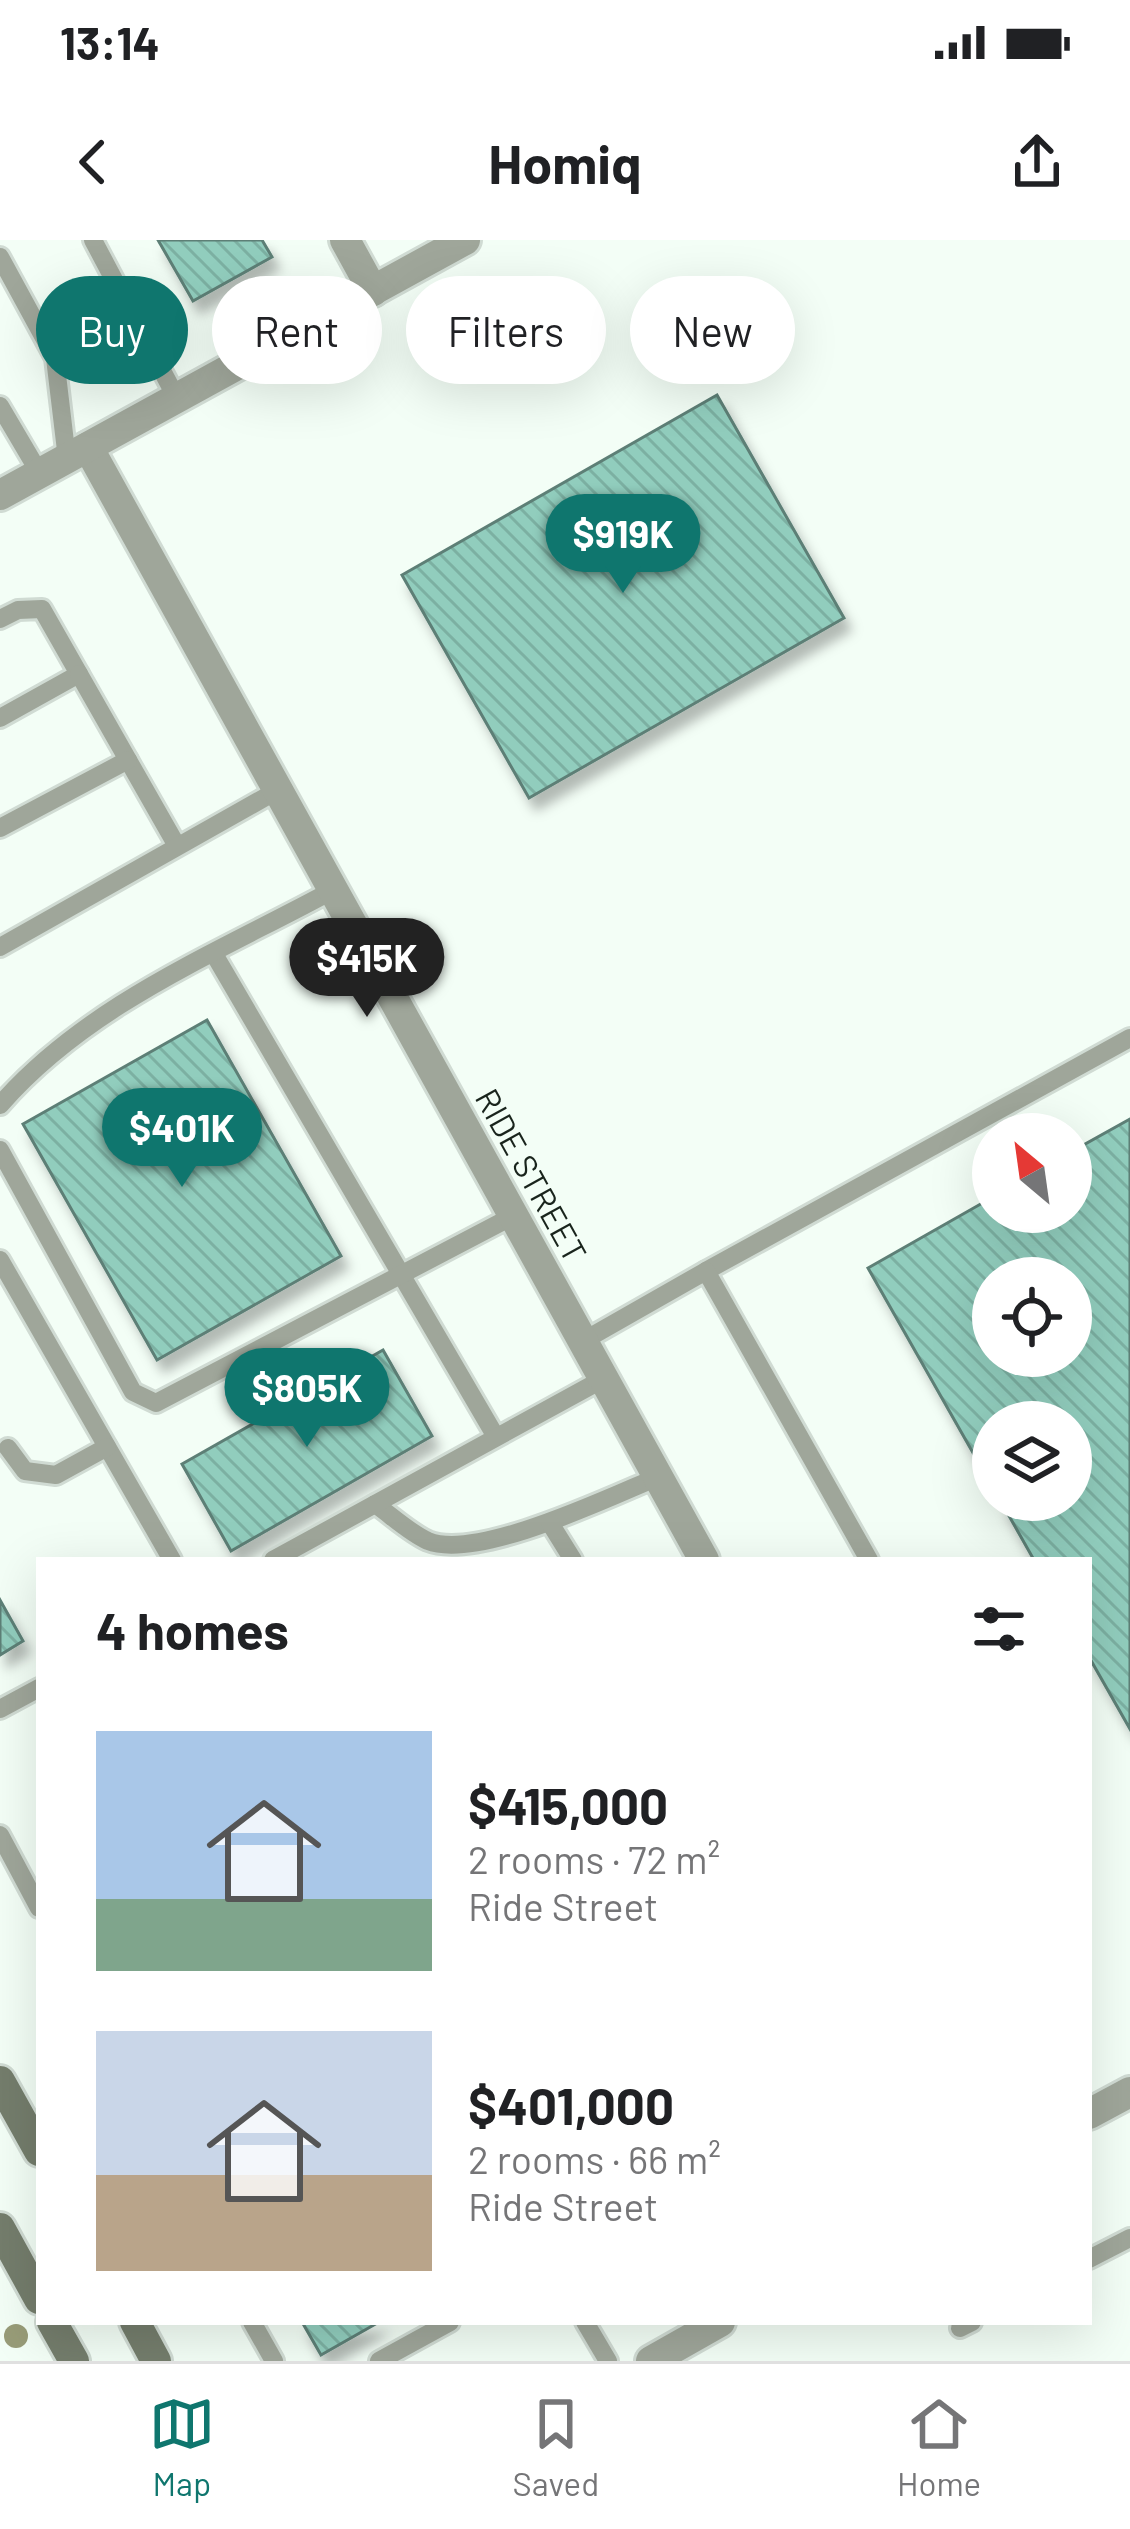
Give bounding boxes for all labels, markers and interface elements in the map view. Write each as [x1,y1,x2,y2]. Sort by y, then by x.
text: 13:14 [60,15,160,69]
icon: back [60,129,126,195]
icon: share [1004,129,1070,195]
text: Homiq [488,130,642,195]
chip: Buy [36,276,188,384]
chip: Rent [212,276,382,384]
chip: Filters [406,276,606,384]
chip: New [630,276,795,384]
pin: $919K [539,494,707,596]
text: $919K [572,509,674,556]
pin: $415K [283,918,451,1020]
text: $415K [316,933,418,980]
street label: RIDE STREET [468,1081,596,1269]
pin: $401K [98,1088,266,1190]
text: $401K [129,1103,235,1150]
north arrow [972,1113,1092,1233]
map controls [972,1113,1092,1521]
button: locate [972,1257,1092,1377]
pin: $805K [223,1348,391,1450]
text: $805K [251,1363,363,1410]
button: layers [972,1401,1092,1521]
icon: filters [966,1596,1032,1662]
text: 4 homes [96,1599,289,1660]
text: $415,000 [468,1774,668,1835]
icon: home [192,1779,336,1923]
text: 2 rooms · 72 m² [468,1835,720,1882]
text: Ride Street [468,1882,658,1929]
text: $401,000 [468,2074,674,2135]
icon: home [192,2079,336,2223]
text: 2 rooms · 66 m² [468,2135,721,2182]
text: Ride Street [468,2182,658,2229]
tab: Map [149,2391,215,2503]
tab: Saved [513,2391,599,2503]
tab: Home [897,2391,981,2503]

